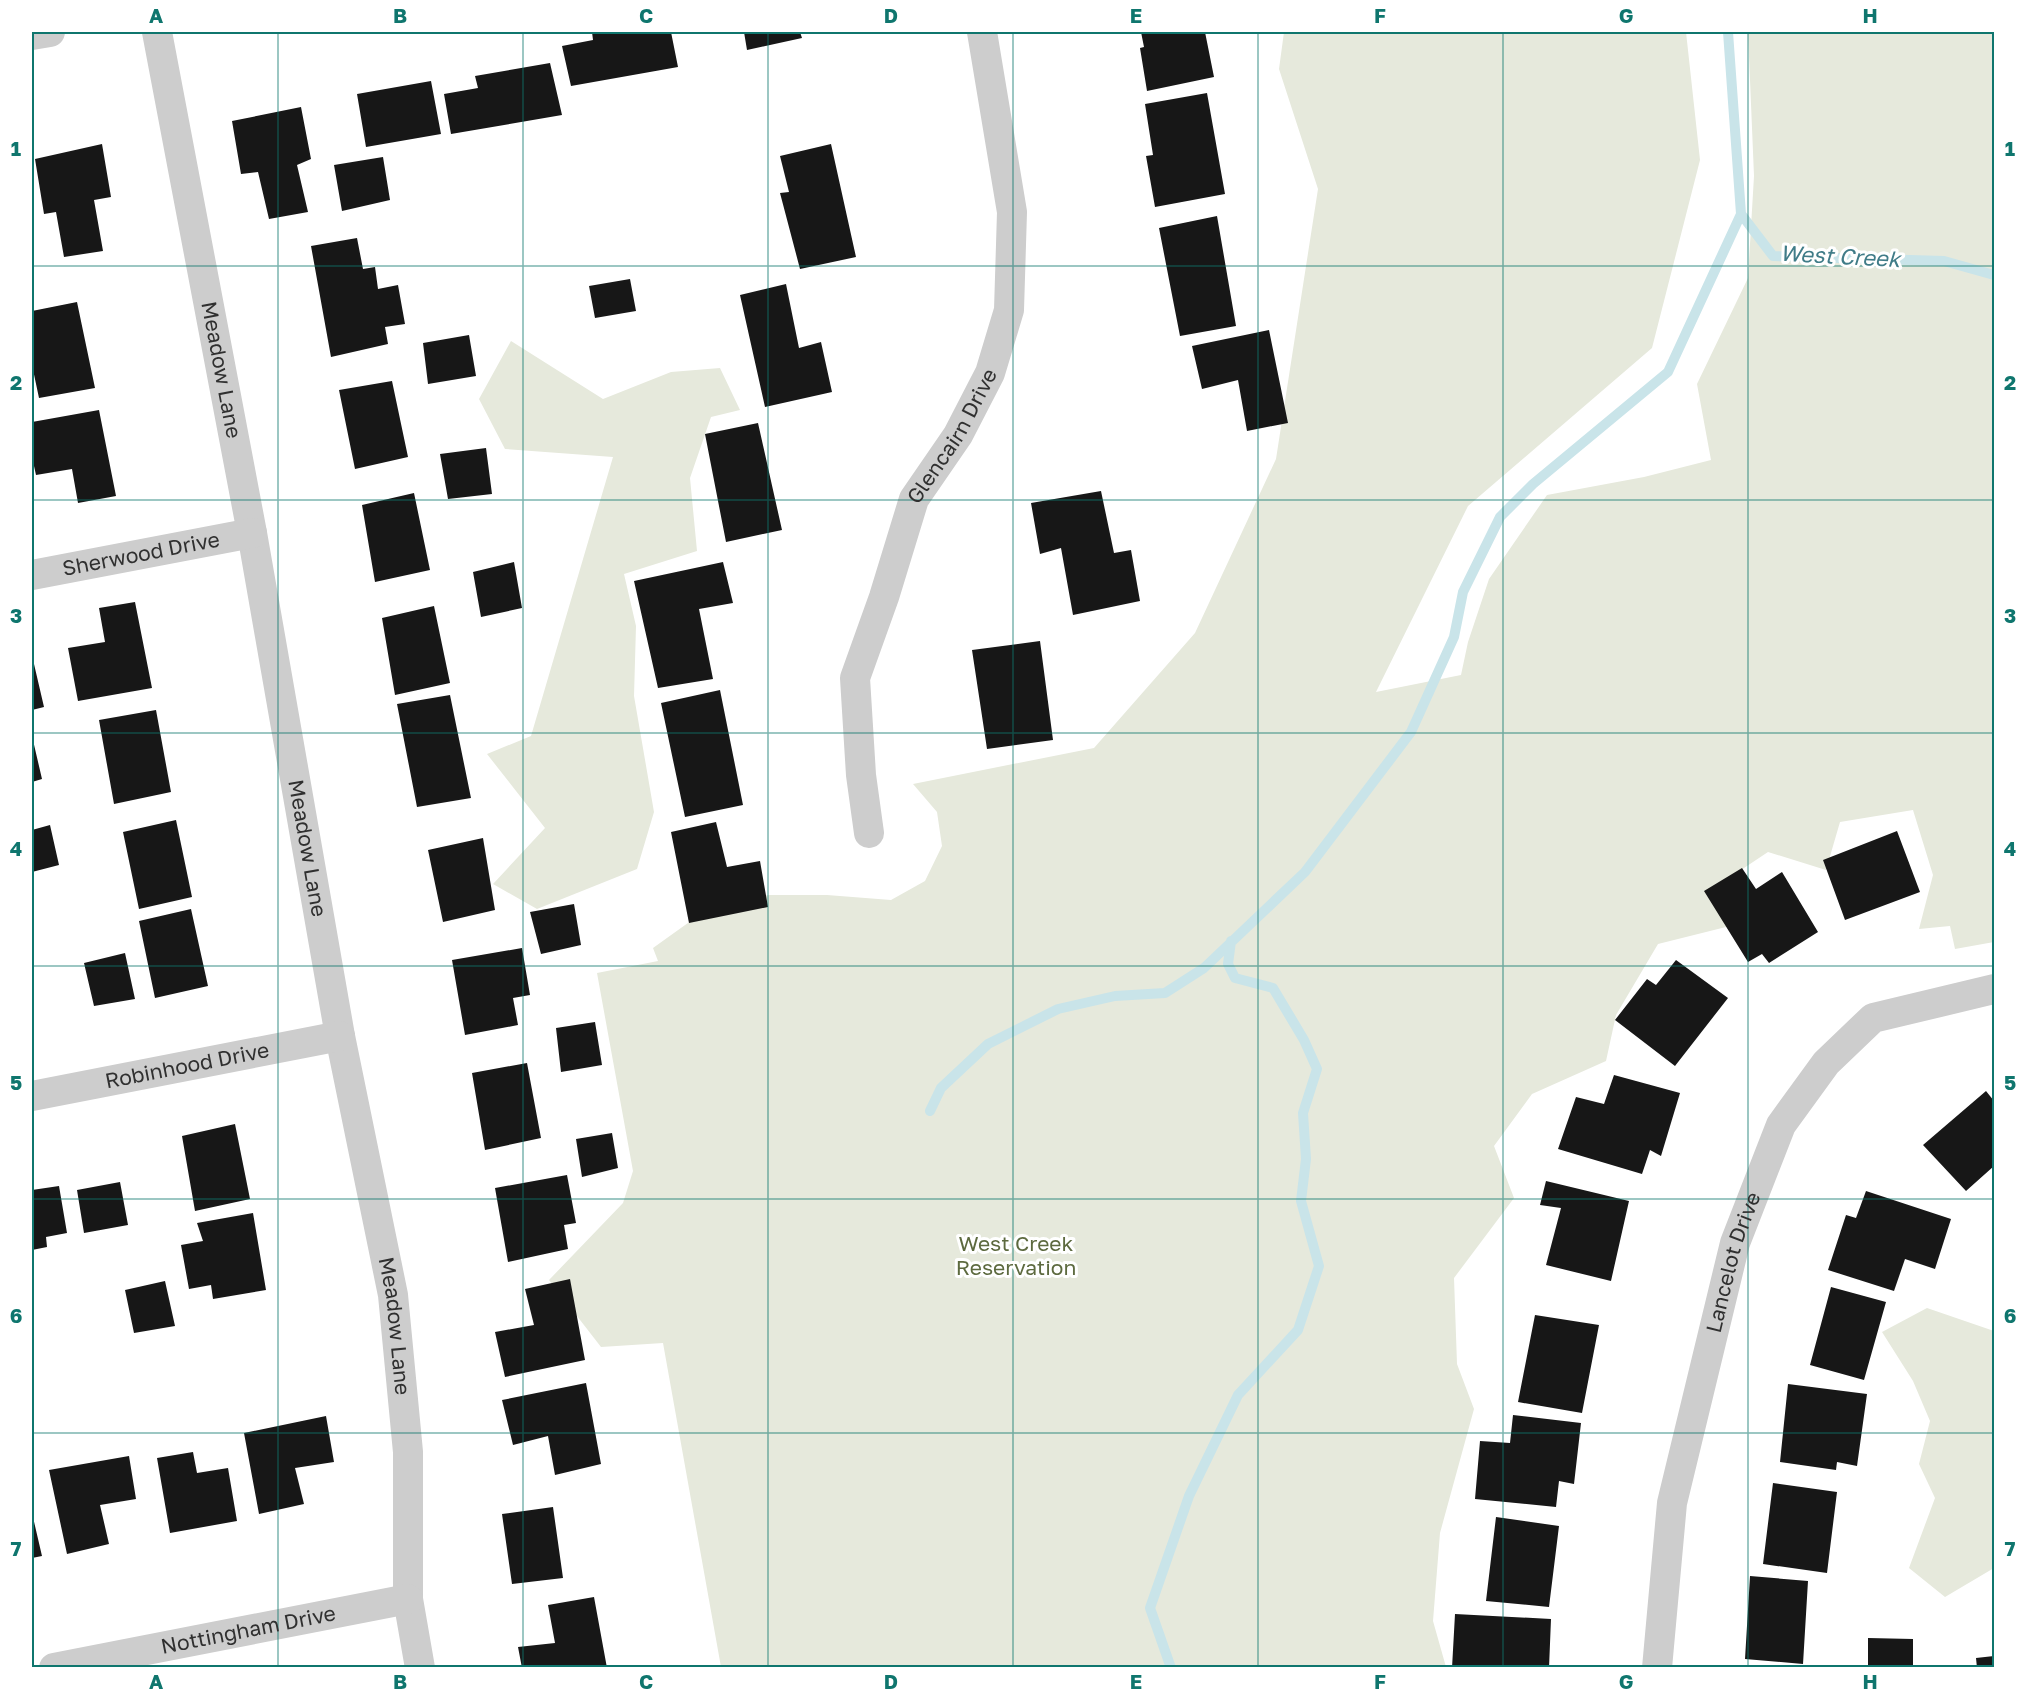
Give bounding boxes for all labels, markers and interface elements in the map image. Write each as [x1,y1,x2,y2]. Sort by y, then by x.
text: A [149,3,163,27]
text: B [393,3,407,27]
text: C [639,3,653,27]
text: D [884,3,898,27]
text: E [1130,3,1142,27]
text: F [1374,3,1386,27]
text: G [1619,3,1633,27]
text: H [1862,3,1878,27]
text: 1 [11,136,21,160]
text: 1 [2005,136,2015,160]
water label: West Creek [1779,239,1903,272]
street label: Meadow Lane [196,299,248,440]
street label: Glencairn Drive [901,364,1002,508]
text: 2 [10,370,22,394]
text: 2 [2004,370,2016,394]
street label: Sherwood Drive [60,525,222,581]
text: 3 [10,603,22,627]
text: 3 [2004,603,2016,627]
street label: Meadow Lane [283,777,333,919]
text: 4 [10,836,22,860]
text: 4 [2004,836,2016,860]
street label: Robinhood Drive [103,1036,271,1093]
text: 5 [10,1070,22,1094]
text: 5 [2004,1070,2016,1094]
street label: Lancelot Drive [1700,1188,1766,1335]
park label: West Creek Reservation [956,1230,1076,1280]
street label: Meadow Lane [374,1255,416,1396]
text: 6 [10,1303,22,1327]
text: 6 [2004,1303,2016,1327]
text: 7 [11,1536,22,1560]
text: 7 [2005,1536,2016,1560]
street label: Nottingham Drive [159,1599,338,1659]
text: A [149,1669,163,1693]
text: B [393,1669,407,1693]
text: C [639,1669,653,1693]
text: D [884,1669,898,1693]
text: E [1130,1669,1142,1693]
text: F [1374,1669,1386,1693]
text: G [1619,1669,1633,1693]
text: H [1862,1669,1878,1693]

